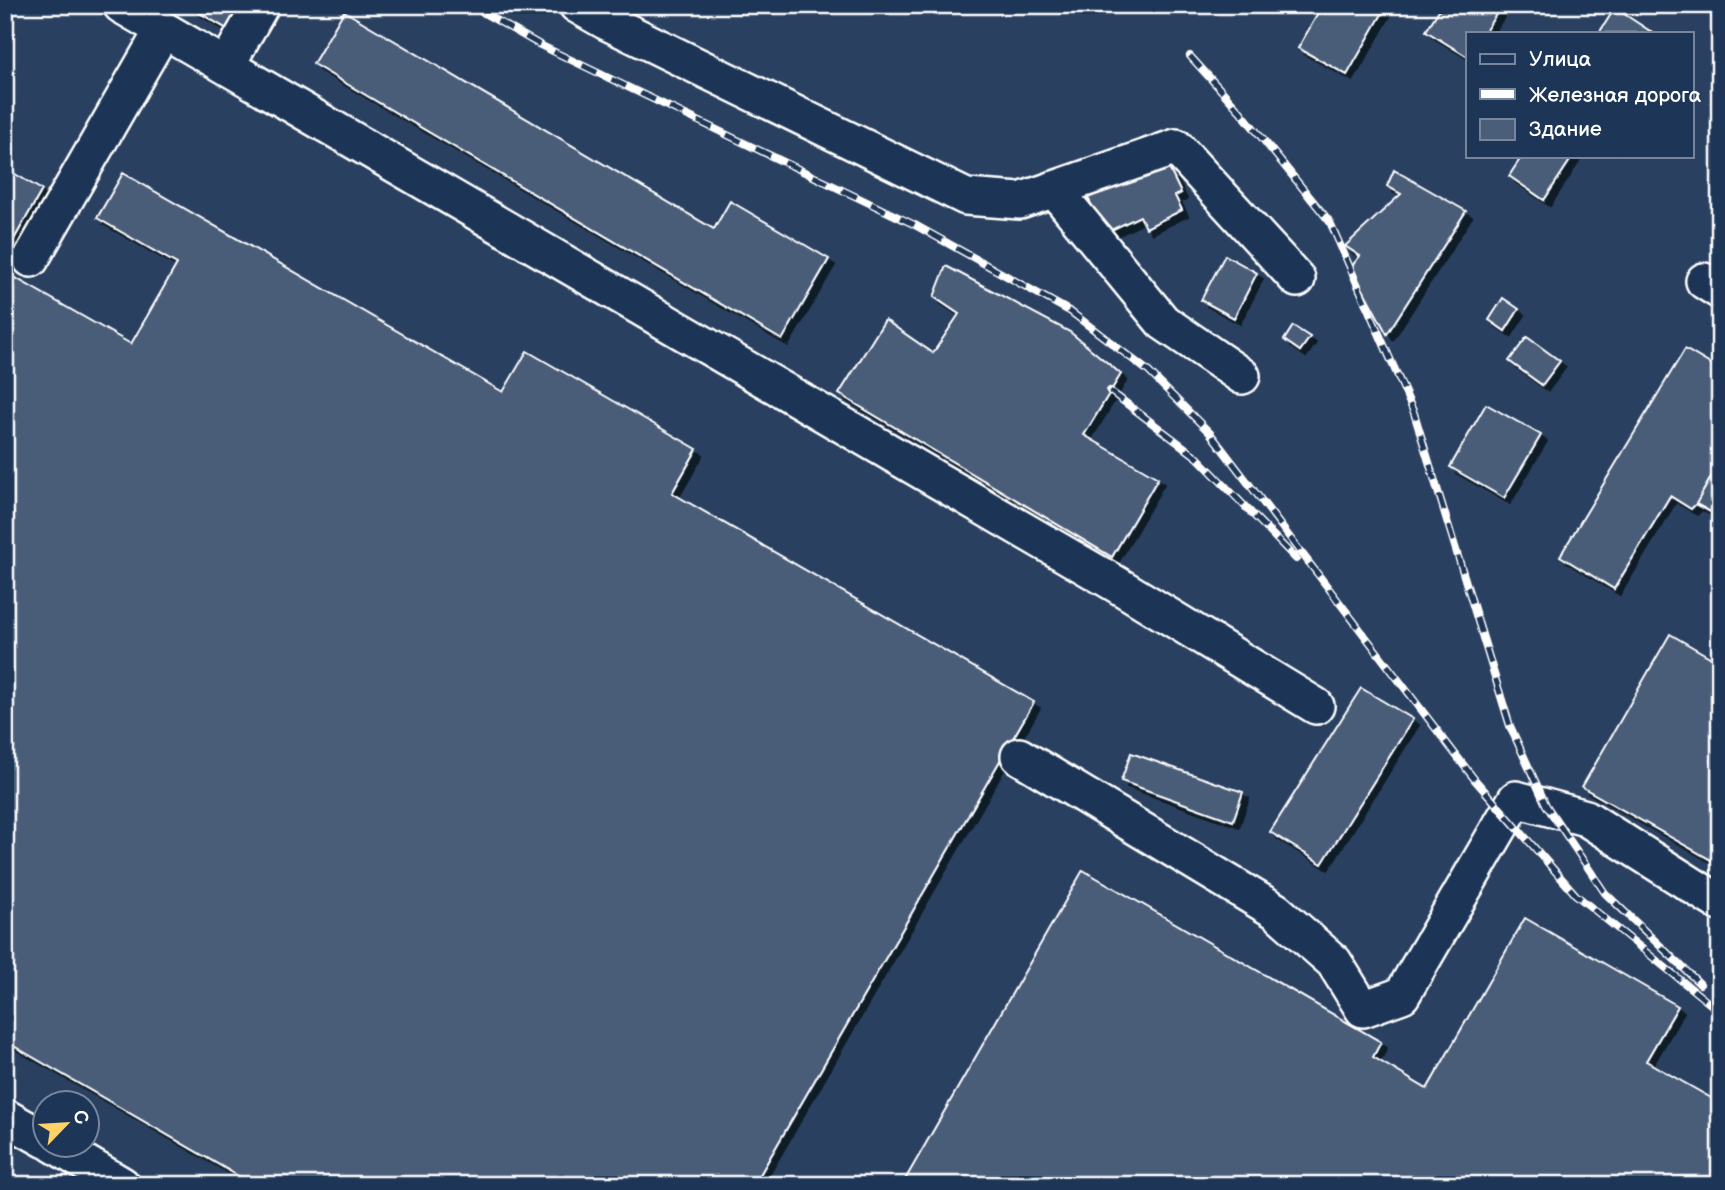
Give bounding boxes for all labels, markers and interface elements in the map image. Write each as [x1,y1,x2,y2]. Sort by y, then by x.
legend [1466,32,1694,158]
text: Улица [1529,47,1592,72]
text: Железная дорога [1529,83,1702,108]
text: Здание [1529,117,1602,142]
north arrow [32,1088,102,1158]
text: С [67,1107,93,1128]

